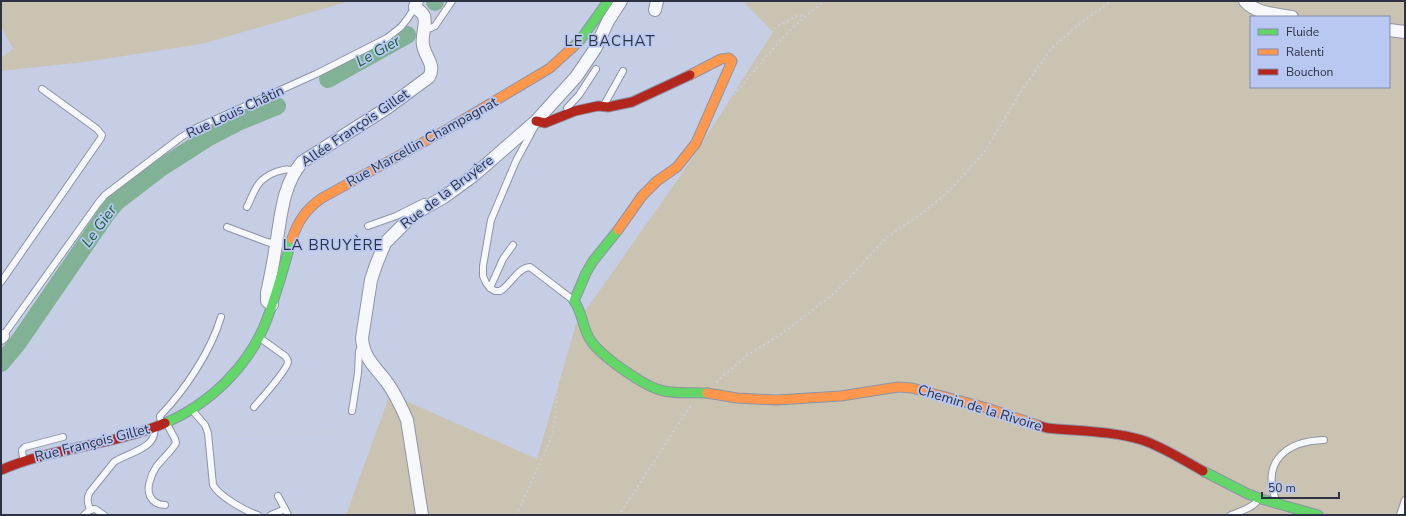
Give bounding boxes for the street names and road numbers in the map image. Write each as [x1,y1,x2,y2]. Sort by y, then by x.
street label: Rue Louis Châtin [183,81,287,143]
street label: Allée François Gillet [297,85,413,171]
street label: Rue Marcellin Champagnat [343,92,501,192]
street label: Rue de la Bruyère [397,151,497,233]
street label: Chemin de la Rivoire [915,380,1045,436]
street label: Rue François Gillet [33,420,152,466]

